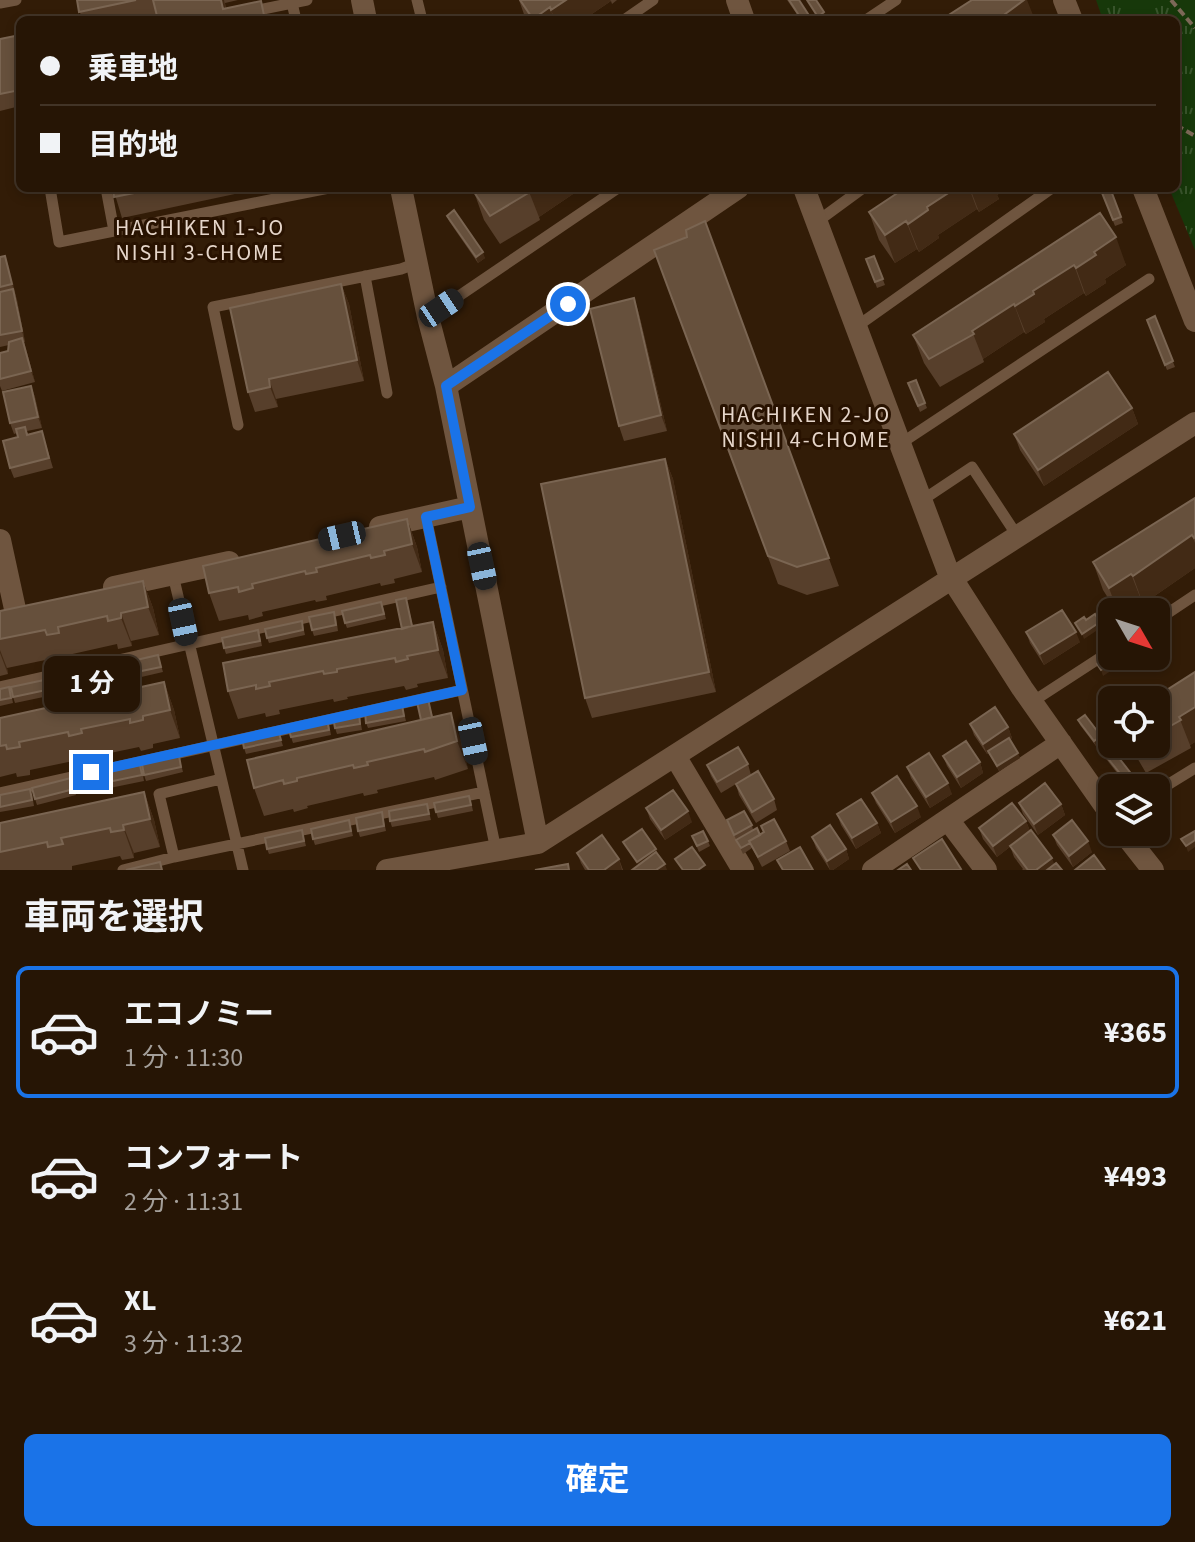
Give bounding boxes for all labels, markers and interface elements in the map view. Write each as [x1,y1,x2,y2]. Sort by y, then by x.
text: 乗車地 [88,47,178,90]
text: 目的地 [88,124,178,167]
district label: HACHIKEN 1-JO NISHI 3-CHOME [115,212,285,269]
car [414,285,468,331]
route start [550,286,586,322]
district label: HACHIKEN 2-JO NISHI 4-CHOME [721,399,891,456]
car [316,519,368,553]
car [465,540,499,592]
car [166,596,200,648]
north arrow [1098,598,1170,670]
map controls [1098,598,1170,846]
callout: 1 分 [43,656,139,712]
text: 1 分 [70,665,114,702]
button: locate [1098,686,1170,758]
car [456,715,490,767]
route end [73,754,109,790]
button: layers [1098,774,1170,846]
text: 車両を選択 [24,892,204,943]
text: エコノミー [124,993,274,1036]
icon: car [28,996,100,1068]
text: ¥365 [1104,1011,1167,1054]
text: 1 分 · 11:30 [124,1039,243,1076]
text: コンフォート [124,1137,303,1180]
icon: car [28,1140,100,1212]
text: ¥493 [1104,1155,1167,1198]
text: 2 分 · 11:31 [124,1183,243,1220]
text: XL [124,1279,157,1322]
icon: car [28,1284,100,1356]
text: ¥621 [1104,1299,1167,1342]
text: 3 分 · 11:32 [124,1325,243,1362]
button: 確定 [24,1434,1171,1526]

